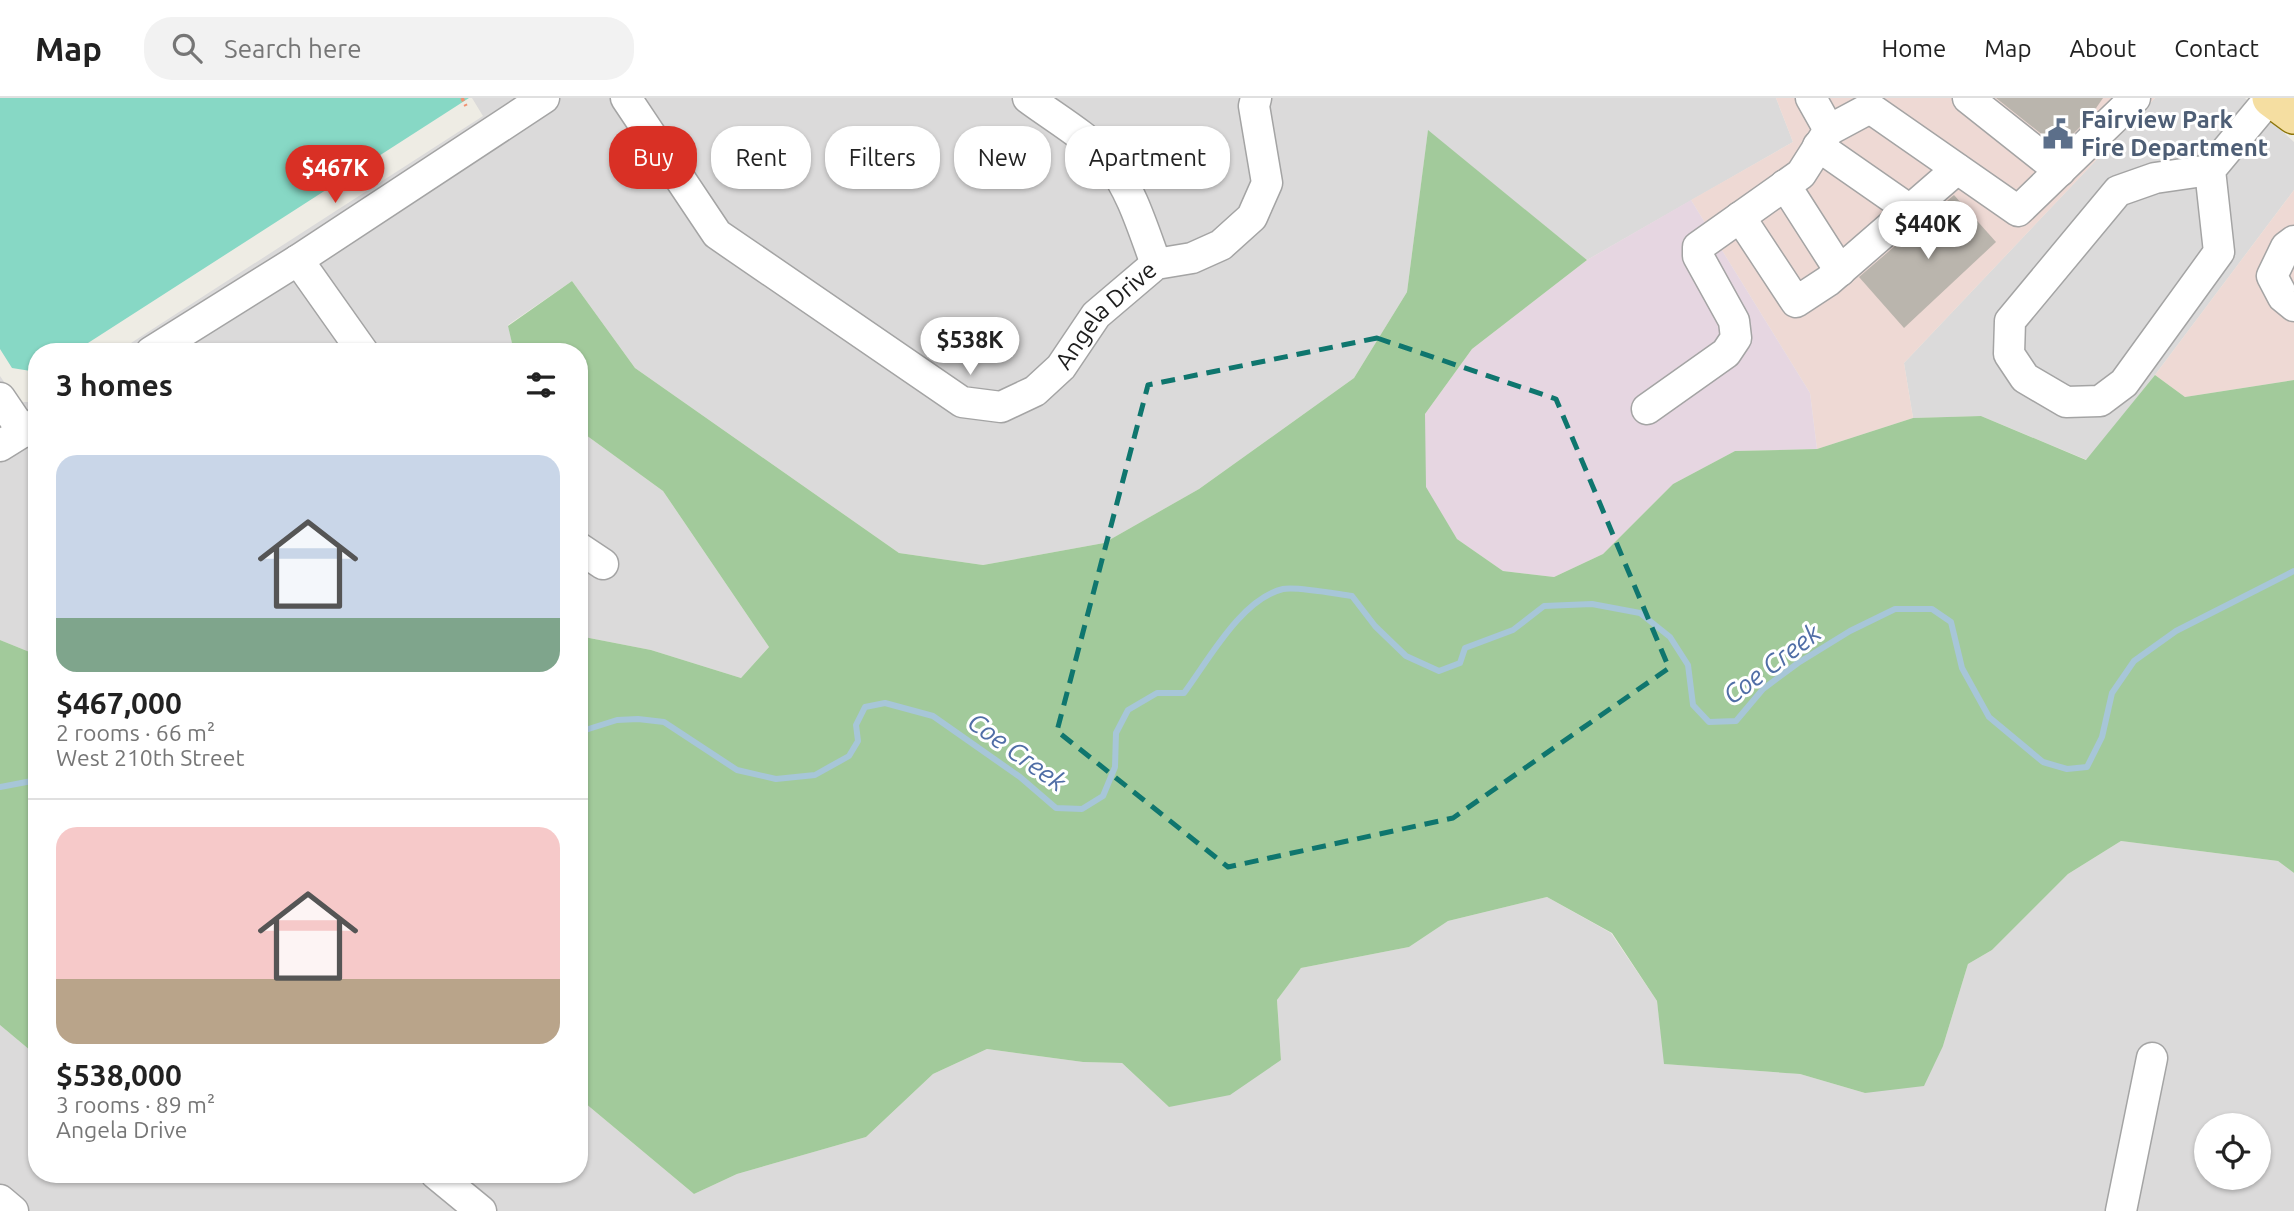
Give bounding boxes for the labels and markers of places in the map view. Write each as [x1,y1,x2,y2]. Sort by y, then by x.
place label: Fairview Park Fire Department [2081,106,2268,161]
public building icon: Fairview Park Fire Department [2041,117,2075,151]
pin: $467K [286,146,384,205]
pin: $440K [1879,202,1977,261]
pin: $538K [921,317,1019,377]

